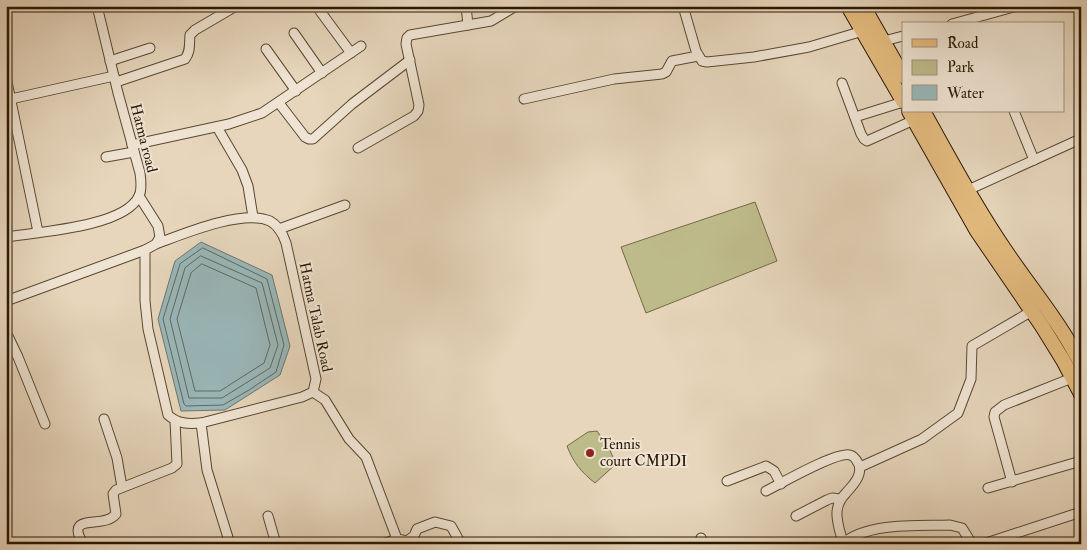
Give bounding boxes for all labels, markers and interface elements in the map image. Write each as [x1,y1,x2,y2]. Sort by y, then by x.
legend [902,22,1064,112]
text: Road [947,34,979,53]
text: Park [947,58,974,77]
text: Water [946,84,984,103]
street label: Hatma road [126,102,161,175]
street label: Hatma Talab Road [295,260,337,374]
place label: Tennis court CMPDI [600,435,687,471]
marker: Tennis court CMPDI [584,447,596,459]

